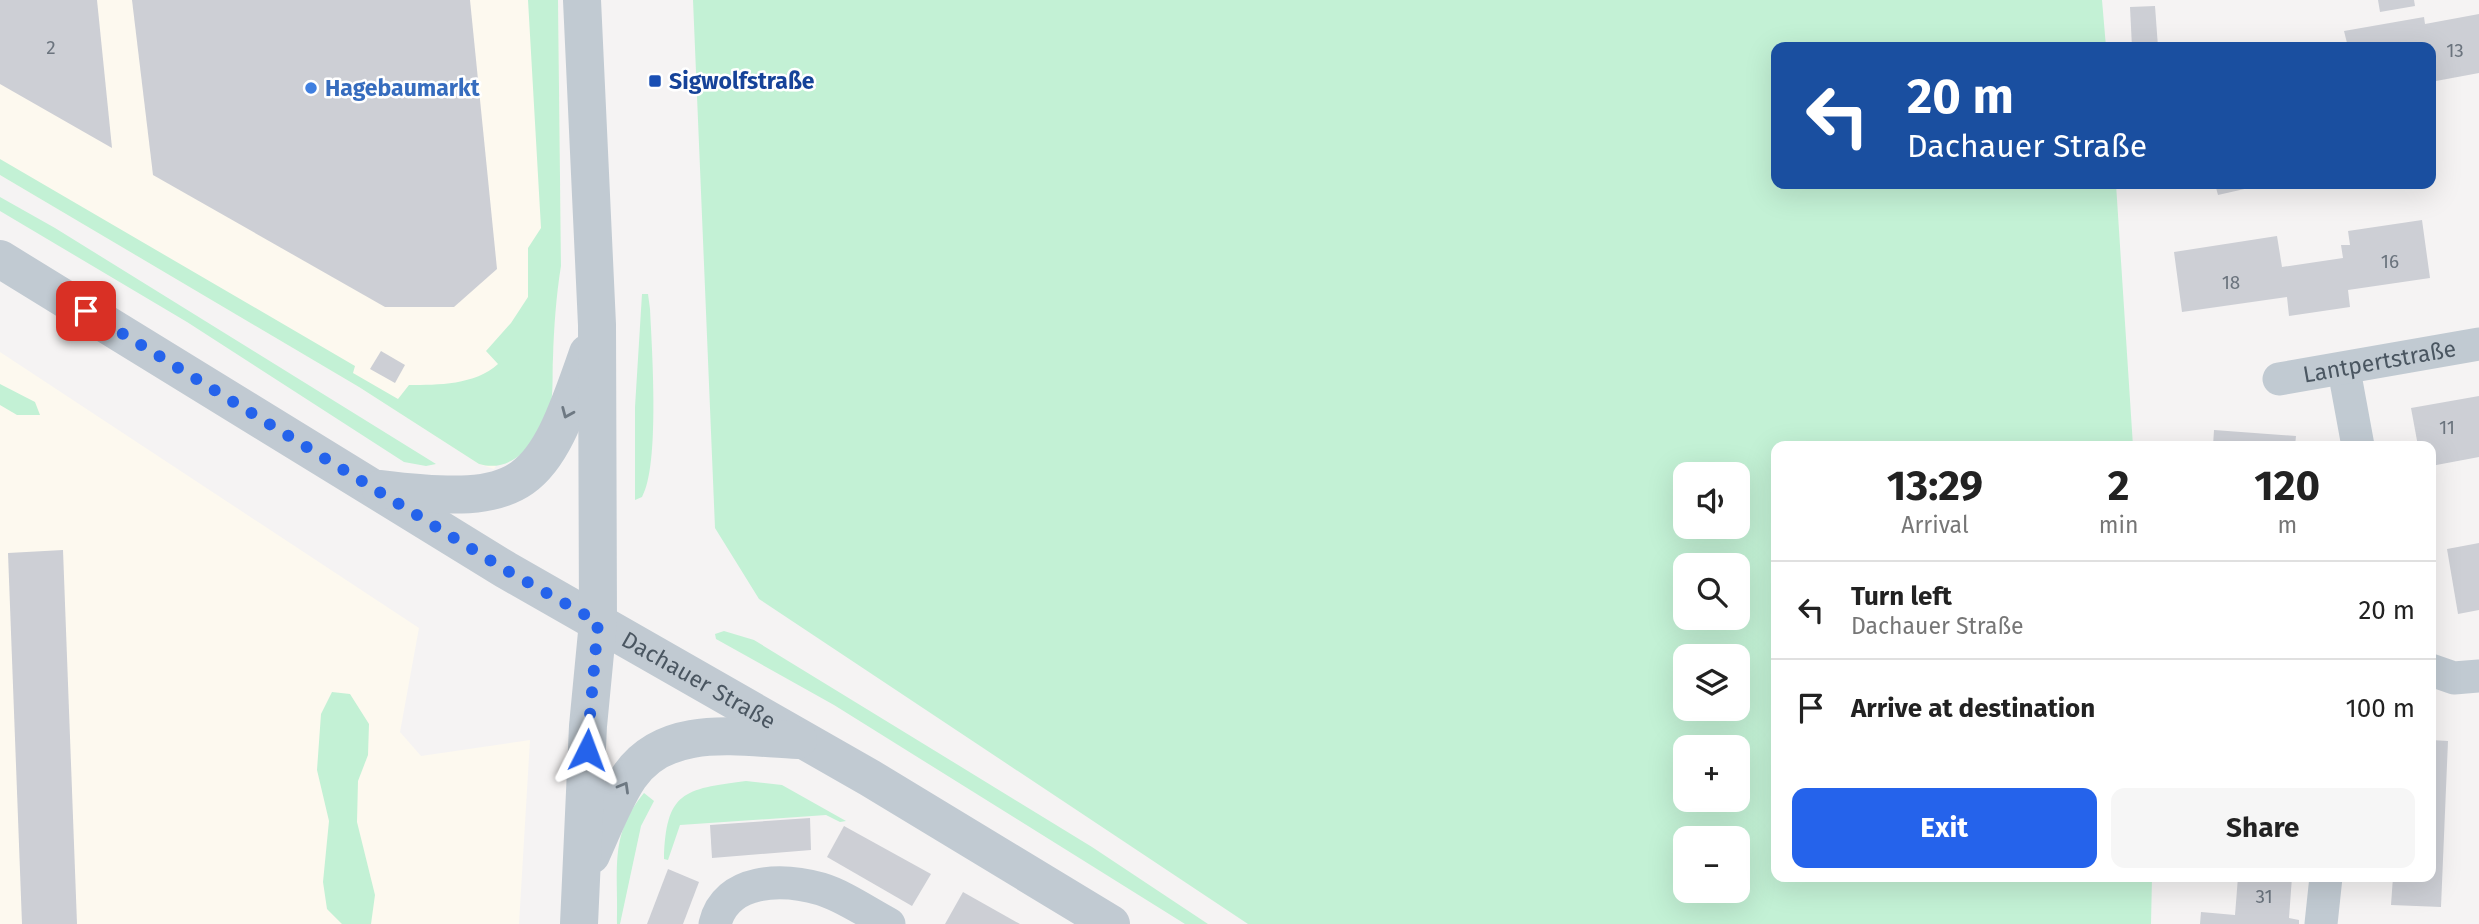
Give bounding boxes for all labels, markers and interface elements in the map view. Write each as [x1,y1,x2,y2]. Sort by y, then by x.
house number: 2 [46,36,56,59]
house number: 13 [2446,39,2464,62]
place label: Sigwolfstraße [669,67,815,95]
text: 20 m [1907,67,2014,126]
icon: left [1792,70,1883,161]
marker: Sigwolfstraße [647,73,663,89]
place label: Hagebaumarkt [325,74,481,102]
marker: Hagebaumarkt [303,80,319,96]
text: Dachauer Straße [1907,127,2147,165]
house number: 16 [2381,250,2399,273]
house number: 18 [2222,271,2240,294]
pin [56,281,116,341]
icon: arrive [67,292,105,330]
street label: Lantpertstraße [2301,334,2458,389]
one-way arrow [561,406,575,418]
house number: 11 [2439,416,2455,439]
text: 13:29 [1887,461,1983,511]
text: 2 [2108,461,2130,511]
text: 120 [2254,461,2320,511]
map controls [1673,462,1750,903]
button: sound [1673,462,1750,539]
text: Arrival [1901,511,1969,539]
text: min [2099,511,2139,539]
text: m [2277,511,2297,539]
button: search [1673,553,1750,630]
text: Turn left [1851,581,1952,612]
icon: left [1792,591,1830,629]
text: 20 m [2358,595,2415,626]
text: Dachauer Straße [1851,612,2024,640]
street label: Dachauer Straße [617,625,781,735]
button: layers [1673,644,1750,721]
icon: arrive [1792,689,1830,727]
text: Arrive at destination [1851,693,2095,724]
text: 100 m [2346,693,2415,724]
position arrow [550,713,624,787]
button: + [1673,735,1750,812]
one-way arrow [616,782,629,794]
button: Exit [1792,788,2097,868]
button: Share [2111,788,2415,868]
button: − [1673,826,1750,903]
house number: 31 [2255,885,2273,908]

